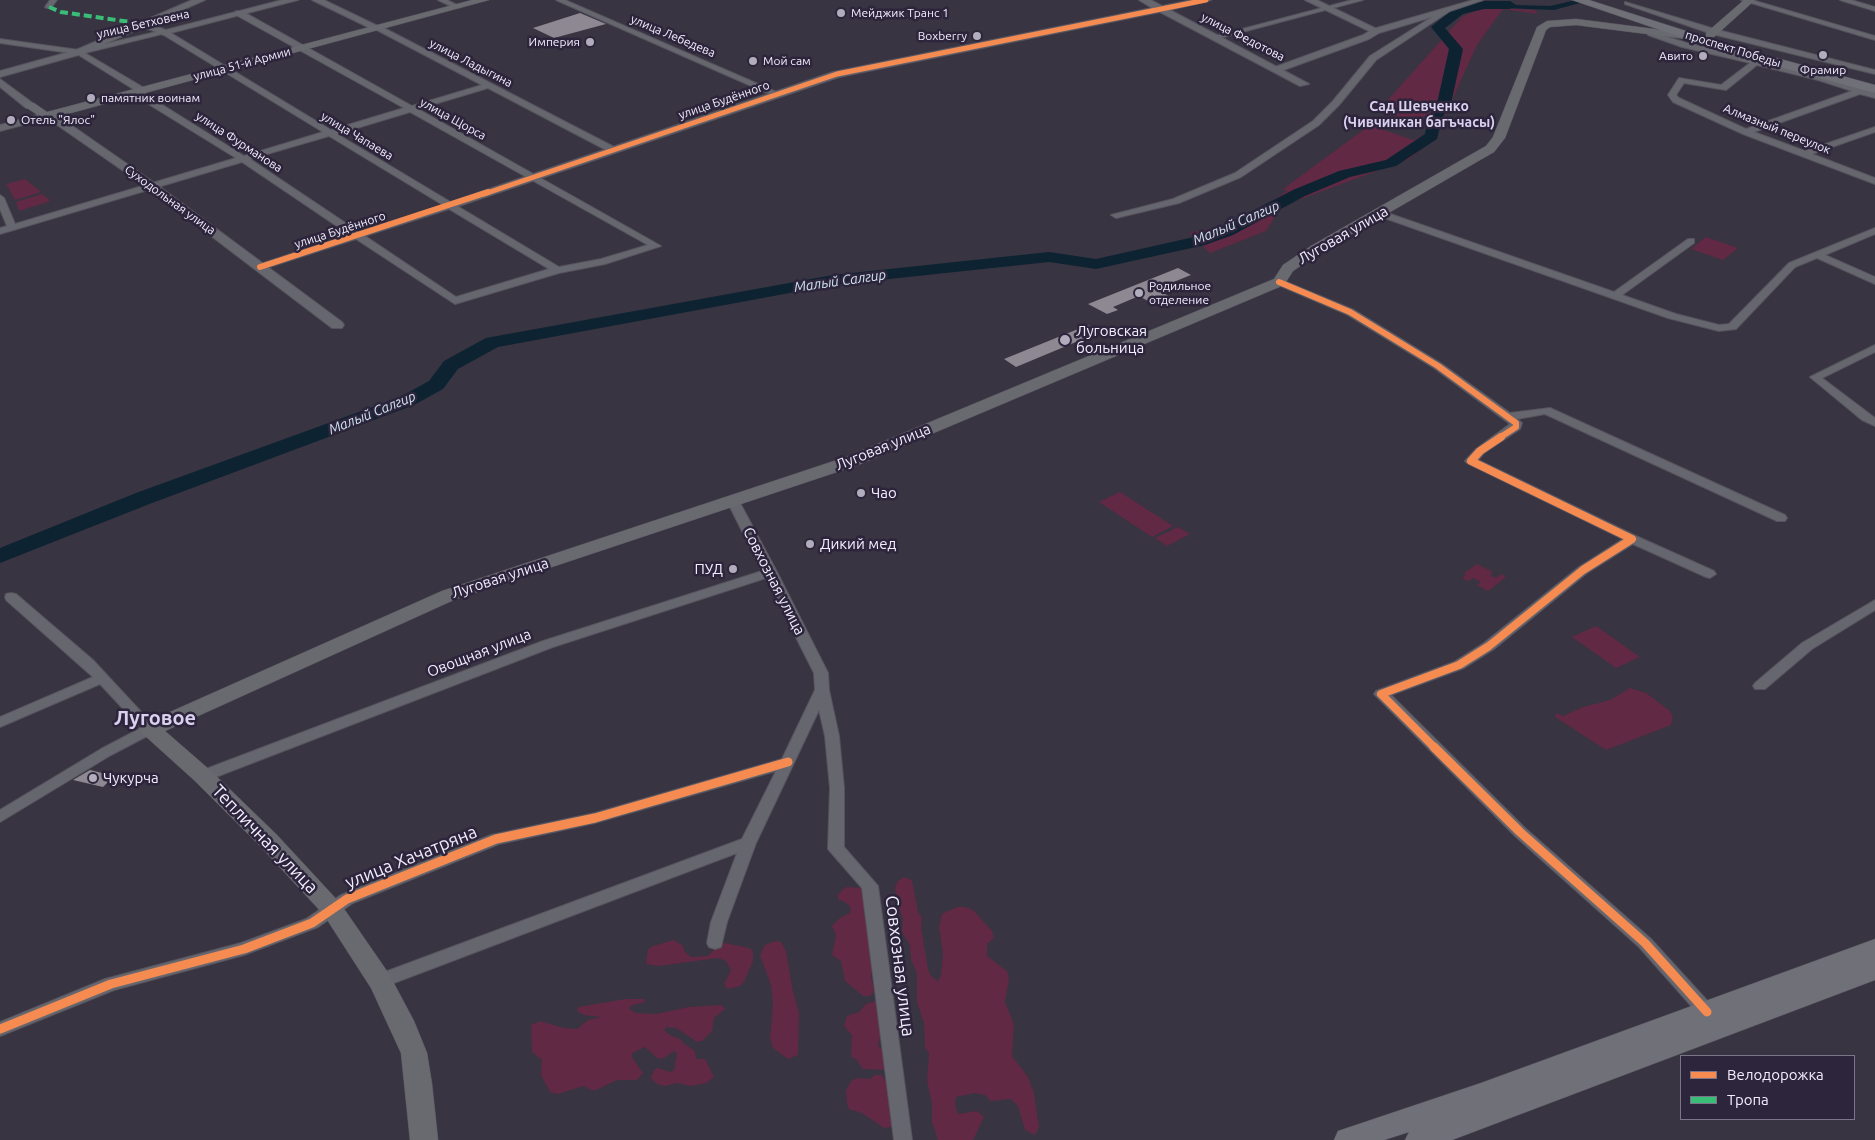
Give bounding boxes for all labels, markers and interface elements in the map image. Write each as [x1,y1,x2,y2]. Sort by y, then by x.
street label: улица Бетховена [95,6,191,42]
place label: Мейджик Транс 1 [851,6,949,20]
marker: Мейджик Транс 1 [835,7,847,19]
street label: улица Федотова [1199,10,1287,64]
street label: улица Лебедева [628,12,718,60]
street label: проспект Победы [1683,28,1783,70]
place label: Boxberry [918,29,967,43]
marker: Boxberry [971,30,983,42]
place label: Империя [529,35,580,49]
street label: улица Ладыгина [427,36,515,90]
marker: Империя [584,36,596,48]
street label: улица 51-й Армии [192,44,292,84]
place label: Авито [1659,49,1693,63]
marker: Фрамир [1817,49,1829,61]
marker: Авито [1697,50,1709,62]
place label: Мой сам [763,54,811,68]
marker: Мой сам [747,55,759,67]
place label: Фрамир [1800,63,1846,77]
street label: улица Будённого [677,78,771,122]
place label: памятник воинам [101,91,200,105]
marker: памятник воинам [85,92,97,104]
street label: улица Щорса [417,95,489,143]
district label: Сад Шевченко (Чивчинкан багъчасы) [1343,98,1495,130]
street label: Алмазный переулок [1721,101,1833,157]
street label: улица Фурманова [193,109,285,175]
street label: улица Чапаева [318,109,396,163]
place label: Отель "Ялос" [21,113,95,127]
marker: Отель "Ялос" [5,114,17,126]
street label: Суходольная улица [122,162,218,238]
water label: Малый Салгир [1190,197,1282,249]
street label: Луговая улица [1295,202,1391,268]
street label: улица Будённого [293,208,387,252]
water label: Малый Салгир [793,266,887,296]
place label: Родильное отделение [1149,279,1211,307]
marker: Родильное отделение [1133,287,1145,299]
place label: Луговская больница [1076,322,1147,357]
marker: Луговская больница [1058,333,1072,347]
water label: Малый Салгир [326,388,418,438]
street label: Луговая улица [833,420,933,474]
place label: Чао [871,484,897,502]
marker: Чао [855,487,867,499]
street label: Совхозная улица [739,524,809,638]
place label: Дикий мед [820,535,896,553]
marker: Дикий мед [804,538,816,550]
street label: Луговая улица [449,554,551,602]
place label: ПУД [694,560,723,578]
marker: ПУД [727,563,739,575]
street label: Овощная улица [424,625,534,681]
district label: Луговое [114,706,196,730]
place label: Чукурча [103,769,159,787]
marker: Чукурча [87,772,99,784]
street label: Тепличная улица [208,780,322,898]
street label: улица Хачатряна [342,821,480,893]
street label: Совхозная улица [881,894,919,1038]
legend [1680,1055,1855,1120]
text: Велодорожка [1727,1066,1824,1083]
text: Тропа [1727,1091,1769,1108]

